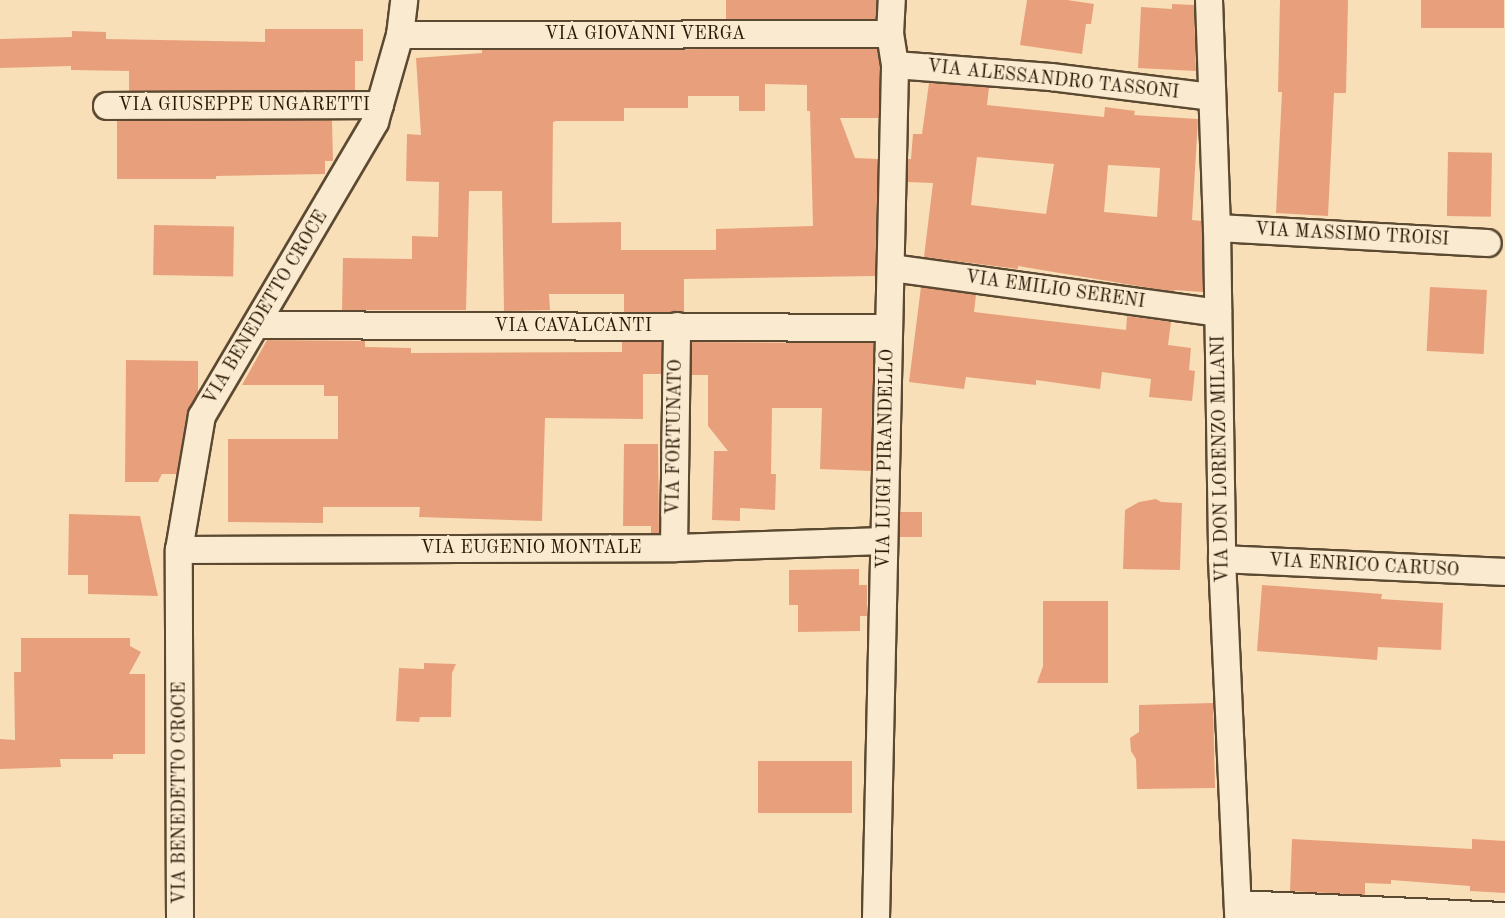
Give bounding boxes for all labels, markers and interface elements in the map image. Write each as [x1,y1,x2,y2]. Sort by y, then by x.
street label: VIA GIOVANNI VERGA [544,23,746,45]
street label: VIA ALESSANDRO TASSONI [926,56,1180,104]
street label: VIA GIUSEPPE UNGARETTI [118,94,370,116]
street label: VIA BENEDETTO CROCE [199,207,333,409]
street label: VIA MASSIMO TROISI [1254,219,1450,251]
street label: VIA EMILIO SERENI [964,267,1146,313]
street label: VIA CAVALCANTI [494,315,652,337]
street label: VIA DON LORENZO MILANI [1208,335,1234,583]
street label: VIA LUIGI PIRANDELLO [873,349,899,569]
street label: VIA FORTUNATO [663,359,687,515]
street label: VIA EUGENIO MONTALE [421,537,641,559]
street label: VIA ENRICO CARUSO [1268,550,1460,582]
street label: VIA BENEDETTO CROCE [169,682,191,904]

